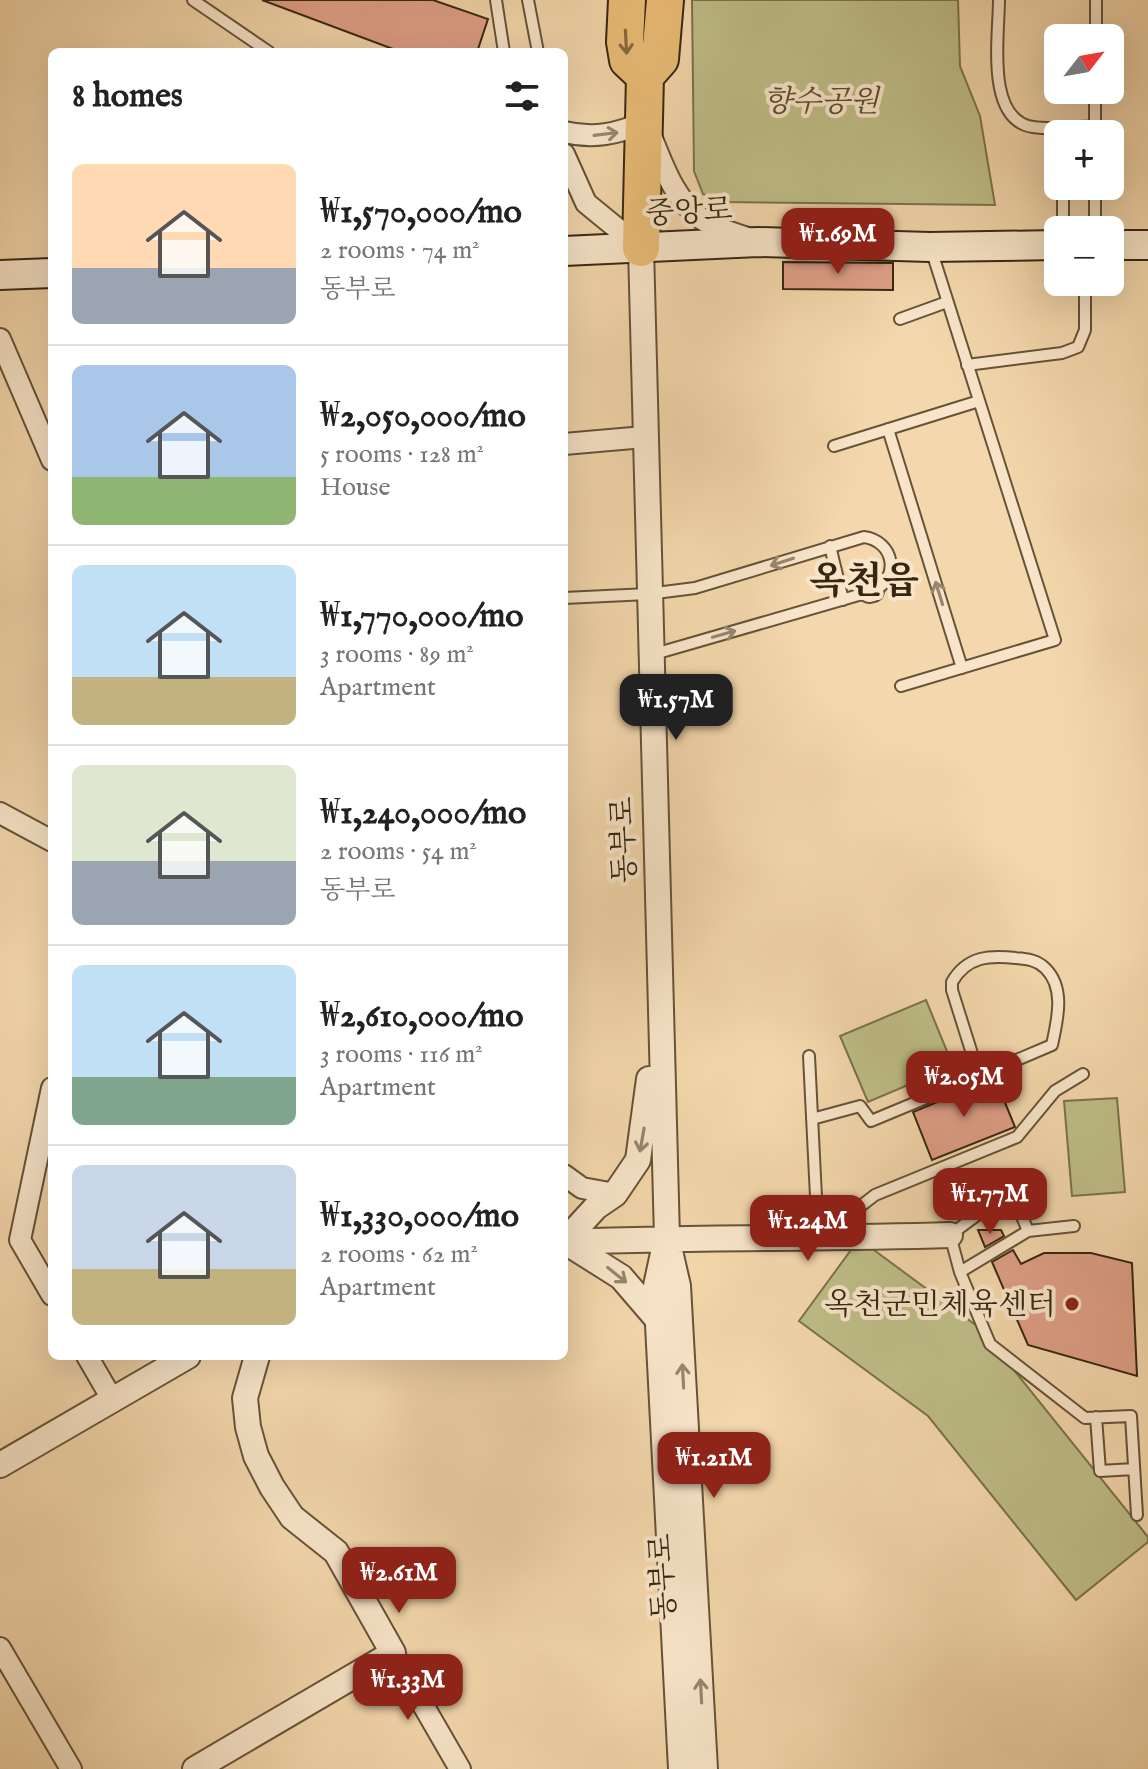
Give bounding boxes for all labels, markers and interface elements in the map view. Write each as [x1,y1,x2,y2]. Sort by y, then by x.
north arrow [1044,24,1124,104]
map controls [1044,24,1124,296]
one-way arrow [619,28,634,55]
icon: filters [500,74,544,118]
text: 8 homes [72,75,183,118]
park label: 향수공원 [763,84,881,122]
button: + [1044,120,1124,200]
one-way arrow [592,127,618,142]
text: ₩1,570,000/mo [320,191,522,234]
street label: 중앙로 [645,192,734,234]
icon: home [136,196,232,292]
pin: ₩1.69M [773,208,903,276]
button: − [1044,216,1124,296]
text: ₩1.69M [799,217,877,250]
text: 2 rooms · 74 m² [320,234,480,267]
text: 동부로 [320,273,395,306]
text: ₩2,050,000/mo [320,395,526,438]
icon: home [136,397,232,493]
text: 5 rooms · 128 m² [320,438,484,471]
text: House [320,471,390,504]
one-way arrow [769,555,795,570]
district label: 옥천읍 [809,559,919,607]
one-way arrow [931,581,945,606]
text: ₩1,770,000/mo [320,595,524,638]
icon: home [136,597,232,693]
one-way arrow [711,626,737,641]
text: 3 rooms · 89 m² [320,638,474,671]
text: Apartment [320,671,436,704]
pin: ₩1.57M [611,674,741,742]
text: ₩1.57M [638,683,714,716]
text: ₩1,240,000/mo [320,792,526,835]
street label: 동부로 [604,796,646,884]
icon: home [136,797,232,893]
text: 2 rooms · 54 m² [320,835,477,868]
text: 동부로 [320,874,395,907]
text: ₩2,610,000/mo [320,995,524,1038]
icon: home [136,997,232,1093]
text: 3 rooms · 116 m² [320,1038,483,1071]
pin: ₩2.05M [899,1051,1029,1119]
text: ₩2.05M [924,1060,1004,1093]
text: Apartment [320,1071,436,1104]
one-way arrow [633,1127,648,1153]
pin: ₩1.77M [925,1168,1055,1236]
text: ₩1.77M [951,1177,1029,1210]
text: ₩1,330,000/mo [320,1195,519,1238]
pin: ₩1.24M [743,1195,873,1263]
icon: home [136,1197,232,1293]
text: ₩1.24M [768,1204,848,1237]
text: 2 rooms · 62 m² [320,1238,478,1271]
one-way arrow [606,1265,627,1283]
text: Apartment [320,1271,436,1304]
place label: 옥천군민체육센터 [824,1287,1056,1325]
marker: 옥천군민체육센터 [1063,1295,1081,1313]
one-way arrow [675,1363,690,1390]
pin: ₩1.21M [649,1432,779,1500]
text: ₩1.21M [676,1441,752,1474]
street label: 동부로 [643,1532,685,1621]
pin: ₩2.61M [334,1547,464,1615]
text: ₩2.61M [360,1556,438,1589]
pin: ₩1.33M [343,1654,473,1722]
text: ₩1.33M [371,1663,445,1696]
one-way arrow [693,1678,708,1705]

